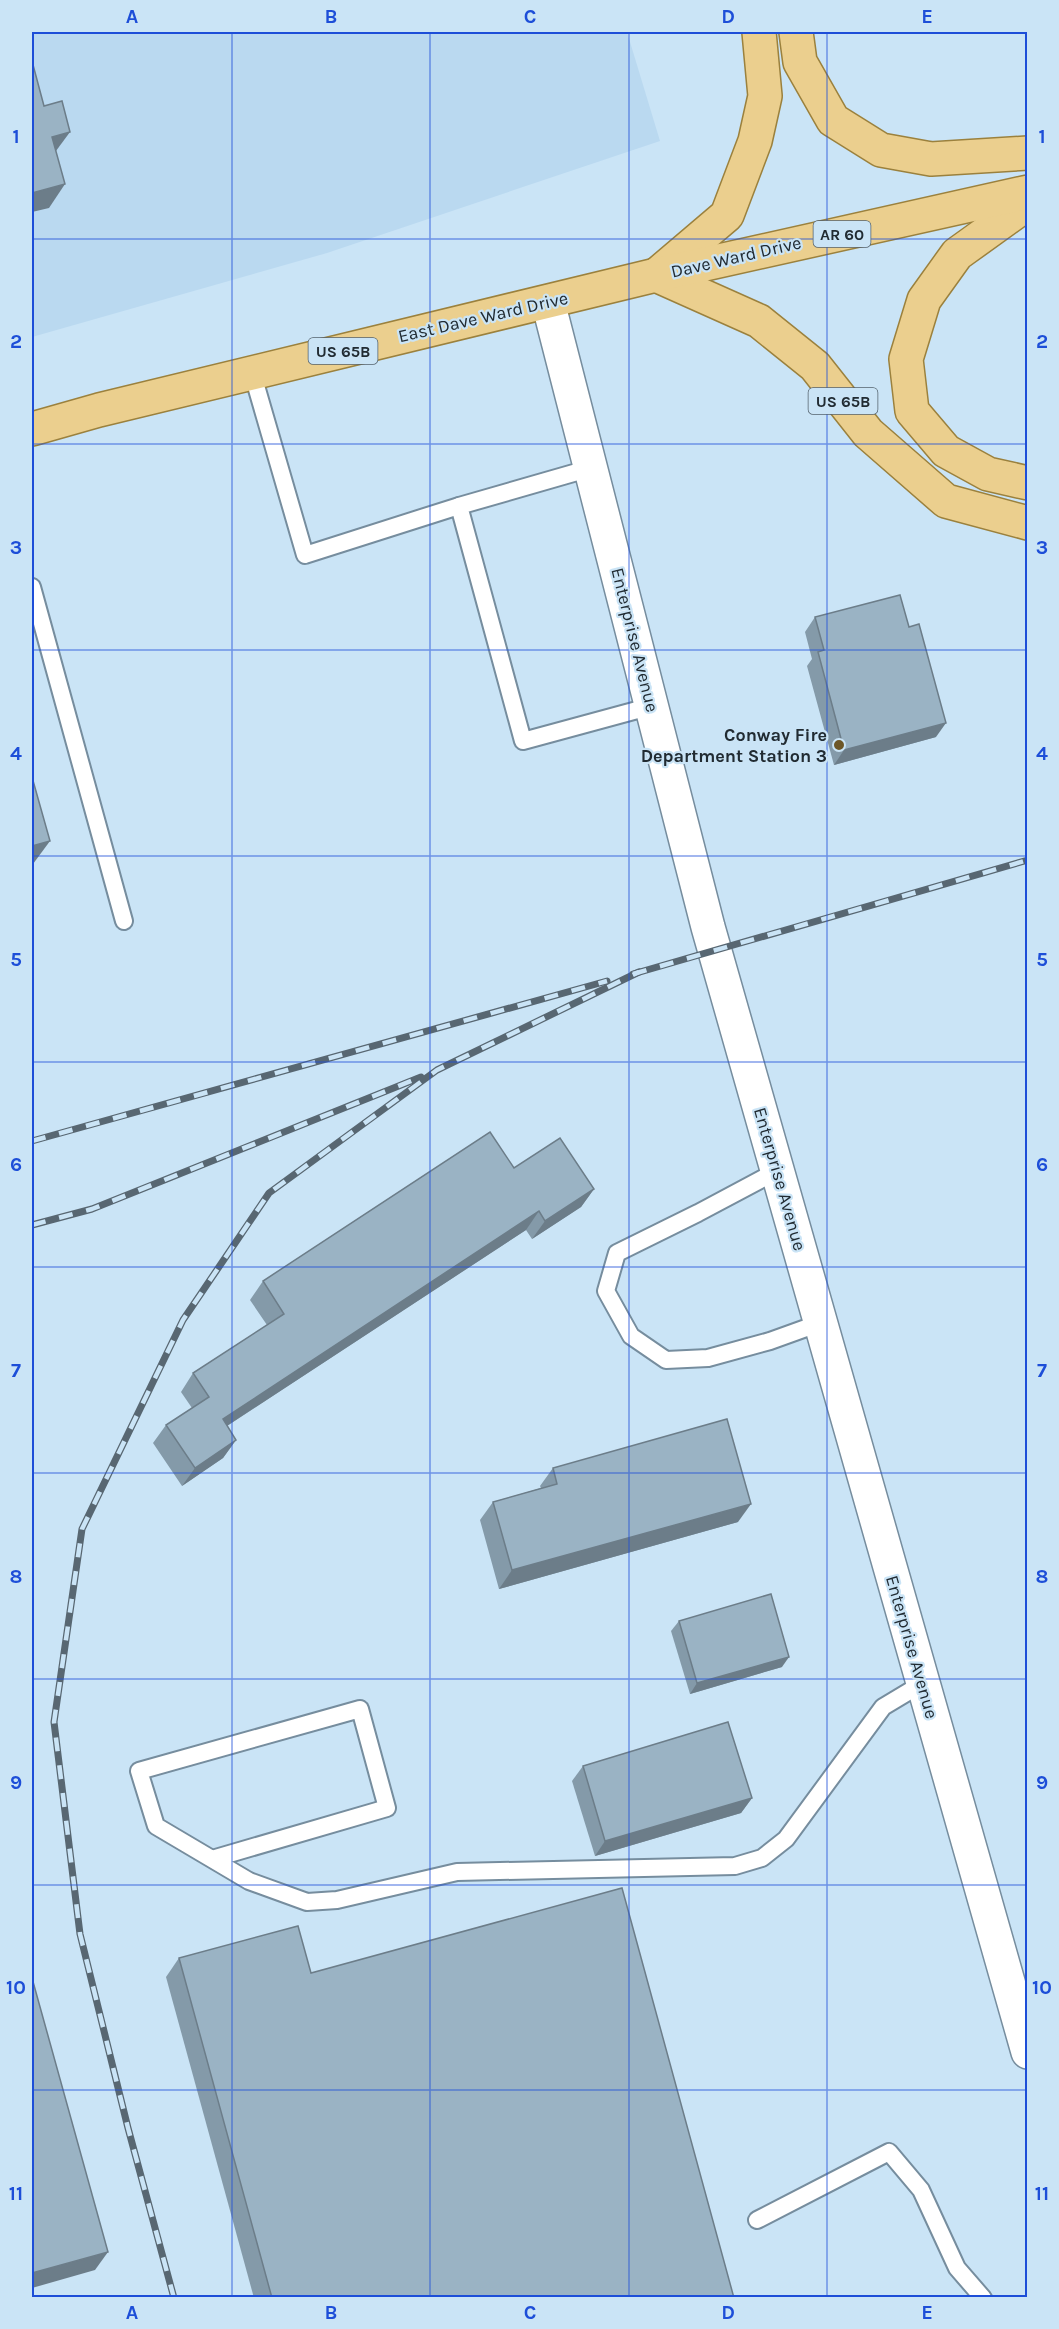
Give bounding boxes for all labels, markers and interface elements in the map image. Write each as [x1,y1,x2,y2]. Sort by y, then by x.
text: A [126,5,139,28]
text: B [325,5,337,28]
text: C [524,5,536,28]
text: D [721,5,735,28]
text: E [921,5,933,28]
text: 1 [12,125,20,148]
text: 1 [1038,125,1046,148]
road number: AR 60 [814,221,870,247]
street label: Dave Ward Drive [669,231,803,283]
street label: East Dave Ward Drive [396,287,570,347]
text: 2 [10,330,22,353]
text: 2 [1036,330,1048,353]
road number: US 65B [308,338,378,364]
road number: US 65B [808,388,878,414]
text: 3 [10,536,22,559]
text: 3 [1036,536,1048,559]
street label: Enterprise Avenue [606,565,664,715]
place label: Conway Fire Department Station 3 [641,724,827,767]
marker: Conway Fire Department Station 3 [832,738,846,752]
text: 4 [10,742,22,765]
text: 4 [1036,742,1048,765]
text: 5 [10,948,22,971]
text: 5 [1036,948,1048,971]
street label: Enterprise Avenue [749,1105,811,1253]
text: 6 [10,1153,22,1176]
text: 6 [1036,1153,1048,1176]
text: 7 [11,1359,21,1382]
text: 7 [1037,1359,1047,1382]
text: 8 [10,1565,22,1588]
text: 8 [1036,1565,1048,1588]
street label: Enterprise Avenue [881,1573,943,1721]
text: 9 [10,1771,22,1794]
text: 9 [1036,1771,1048,1794]
text: 10 [6,1976,26,1999]
text: 10 [1032,1976,1052,1999]
text: 11 [9,2182,23,2205]
text: 11 [1035,2182,1049,2205]
text: A [126,2301,139,2324]
text: B [325,2301,337,2324]
text: C [524,2301,536,2324]
text: D [721,2301,735,2324]
text: E [921,2301,933,2324]

